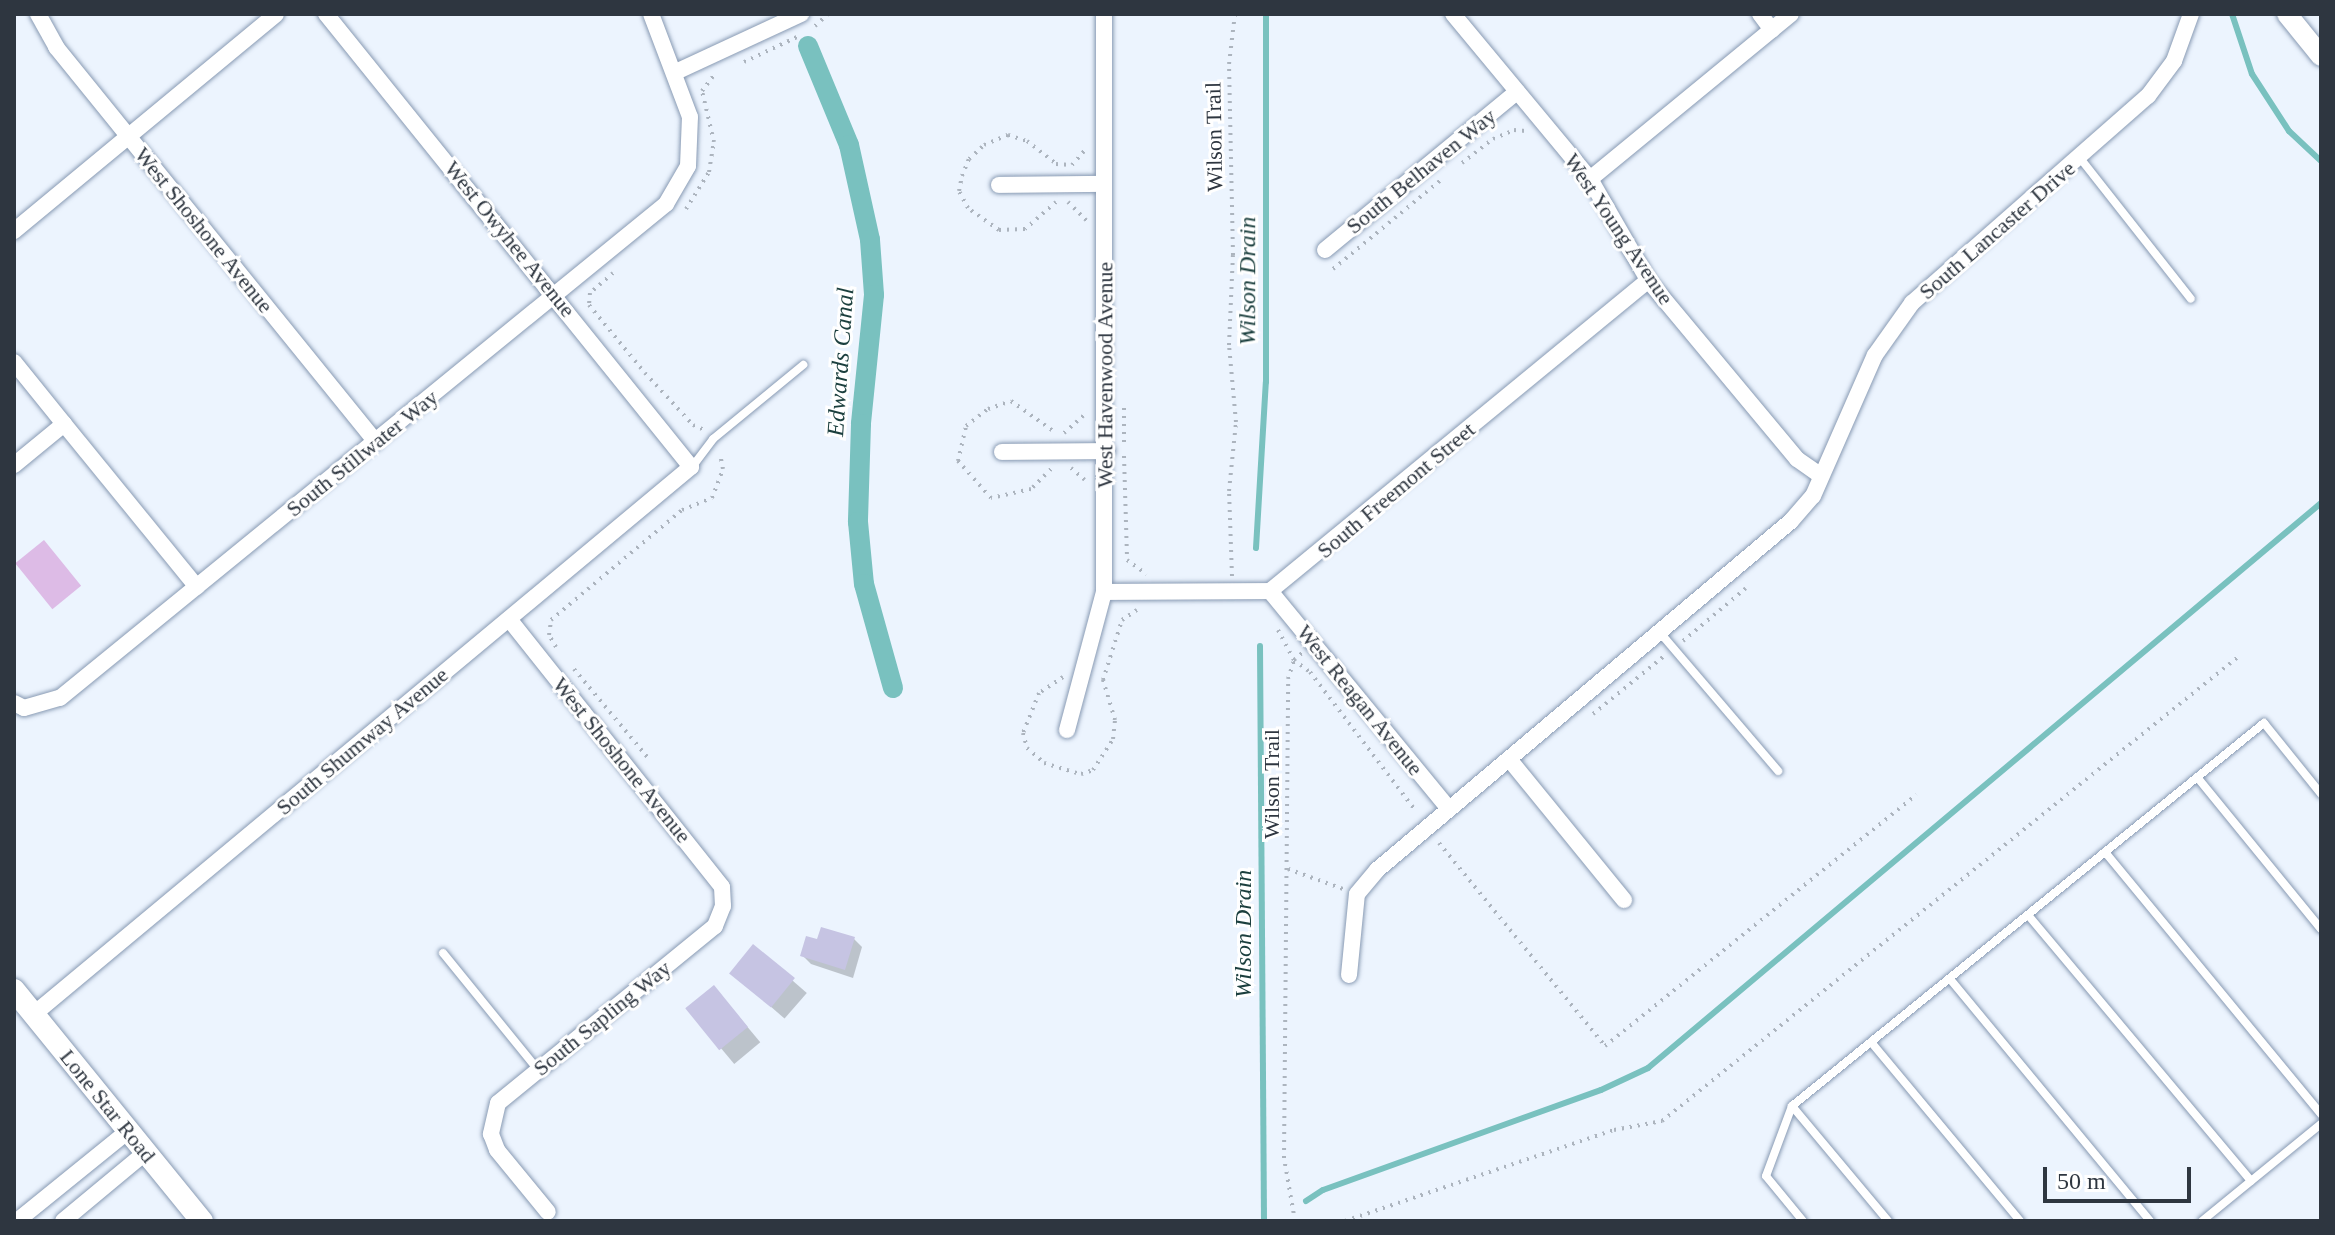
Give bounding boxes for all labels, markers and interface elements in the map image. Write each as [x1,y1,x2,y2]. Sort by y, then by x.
street label: Wilson Trail [1200,82,1228,192]
street label: South Belhaven Way [1341,102,1501,240]
street label: West Shoshone Avenue [129,141,279,319]
street label: West Young Avenue [1558,147,1680,311]
street label: West Owyhee Avenue [439,155,581,323]
street label: South Lancaster Drive [1914,155,2080,305]
water label: Wilson Drain [1234,217,1262,345]
street label: West Havenwood Avenue [1092,261,1118,489]
water label: Edwards Canal [821,287,861,437]
street label: South Stillwater Way [281,384,443,522]
street label: South Freemont Street [1312,416,1480,564]
street label: West Reagan Avenue [1291,619,1429,781]
street label: South Shumway Avenue [270,661,454,821]
street label: West Shoshone Avenue [547,671,697,849]
street label: Wilson Trail [1259,729,1285,839]
water label: Wilson Drain [1230,870,1258,998]
street label: South Sapling Way [528,954,676,1082]
street label: Lone Star Road [54,1044,162,1168]
scale bar [2047,1151,2195,1201]
text: 50 m [2057,1168,2106,1194]

